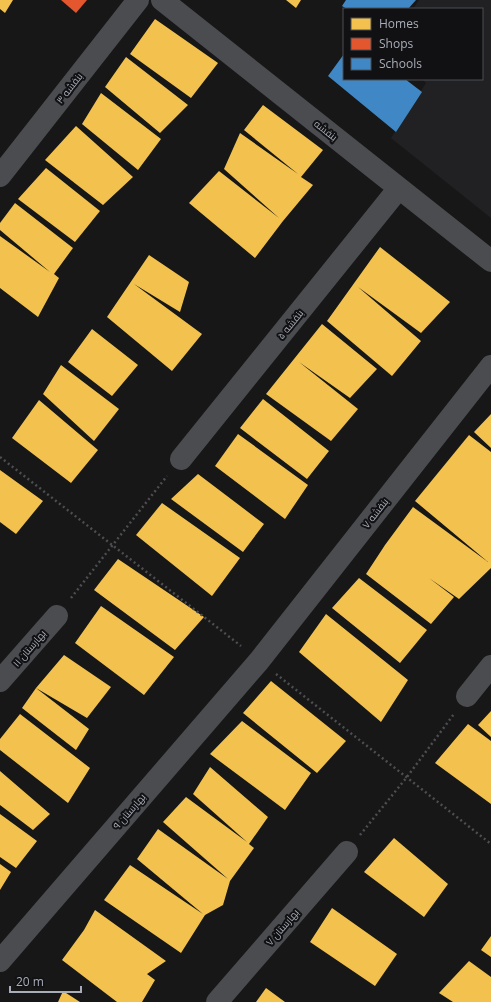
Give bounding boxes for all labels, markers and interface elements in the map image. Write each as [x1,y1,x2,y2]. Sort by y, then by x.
legend [343,8,483,80]
text: Homes [379,15,419,32]
text: Shops [379,35,414,52]
text: Schools [379,55,422,72]
street label: بنفشه ۳ [52,70,86,106]
street label: بنفشه [311,116,341,144]
street label: بنفشه ۵ [274,306,306,342]
street label: بنفشه ۷ [359,495,391,531]
street label: بهارستان ۱۱ [9,627,49,669]
street label: بهارستان ۹ [109,790,149,832]
street label: بهارستان ۷ [262,906,302,948]
scale bar [10,968,81,994]
text: 20 m [16,973,44,990]

